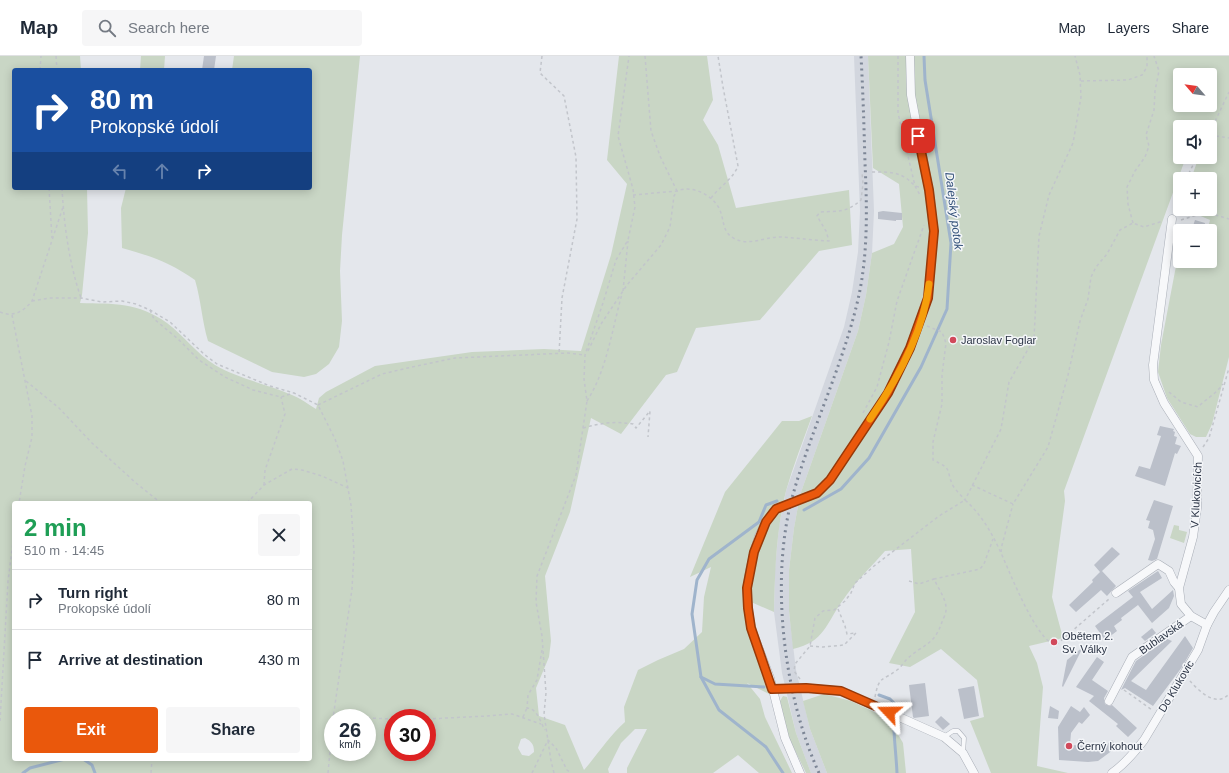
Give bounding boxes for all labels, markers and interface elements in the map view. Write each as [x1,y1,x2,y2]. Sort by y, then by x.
search box [82,10,362,46]
text: Map [20,17,58,38]
icon: search [96,17,118,39]
text: Search here [128,19,210,36]
text: Map [1058,20,1086,36]
text: Layers [1108,20,1150,36]
text: Share [1172,20,1209,36]
north arrow [1173,68,1217,112]
map controls [1173,68,1217,268]
icon: right [24,84,76,136]
text: 80 m [90,84,154,115]
text: Prokopské údolí [90,117,219,137]
pin [901,119,935,153]
button: sound [1173,120,1217,164]
icon: arrive [907,125,929,147]
icon: left [109,160,131,182]
icon: ahead [151,160,173,182]
icon: right [193,160,215,182]
water label: Dalejský potok [942,171,966,252]
button: + [1173,172,1217,216]
button: − [1173,224,1217,268]
place label: Jaroslav Foglar [961,334,1037,346]
marker: Jaroslav Foglar [948,335,958,345]
street label: V Klukovicích [1188,462,1204,528]
text: 2 min [24,514,87,541]
button: close [258,514,300,556]
text: 510 m · 14:45 [24,543,104,558]
text: Turn right [58,584,128,601]
icon: right [24,589,46,611]
text: 80 m [267,591,300,608]
text: Prokopské údolí [58,601,151,616]
street label: Bublavská [1137,617,1186,656]
place label: Obětem 2. Sv. Války [1062,630,1113,655]
marker: Obětem 2. Sv. Války [1049,637,1059,647]
icon: arrive [24,649,46,671]
text: Arrive at destination [58,651,203,668]
text: 430 m [258,651,300,668]
street label: Do Klukovic [1156,658,1196,714]
position arrow [868,691,910,733]
button: Exit [24,707,158,753]
button: Share [166,707,300,753]
speed limit sign: 30 [384,709,436,761]
text: 26 [339,719,361,741]
text: km/h [339,739,361,750]
place label: Černý kohout [1077,740,1142,752]
marker: Černý kohout [1064,741,1074,751]

